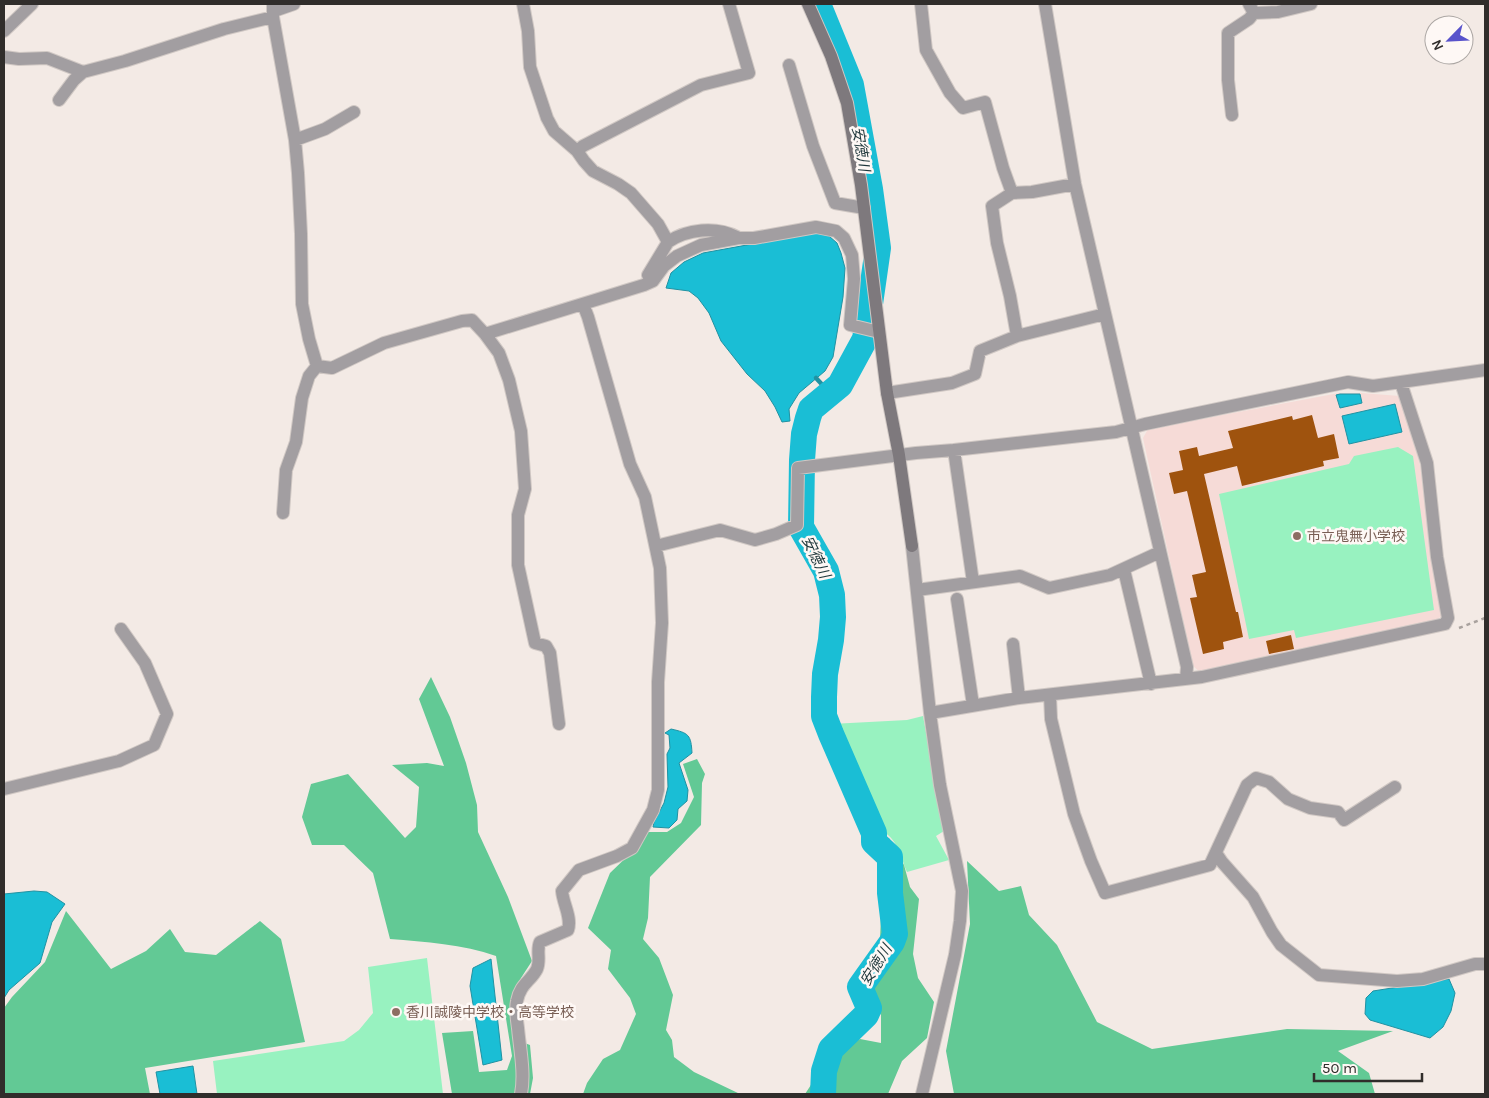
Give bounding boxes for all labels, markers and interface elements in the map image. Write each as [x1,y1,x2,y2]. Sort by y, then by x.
north arrow [1424,15,1474,65]
text: N [1428,37,1447,53]
water label: 安徳川 [849,125,874,175]
place label: 市立鬼無小学校 [1307,528,1405,545]
marker: 市立鬼無小学校 [1291,530,1303,542]
water label: 安徳川 [798,533,835,583]
water label: 安徳川 [856,939,897,989]
place label: 香川誠陵中学校・高等学校 [406,1004,574,1021]
marker: 香川誠陵中学校・高等学校 [390,1006,402,1018]
scale bar [1314,1050,1422,1082]
text: 50 m [1322,1059,1357,1077]

